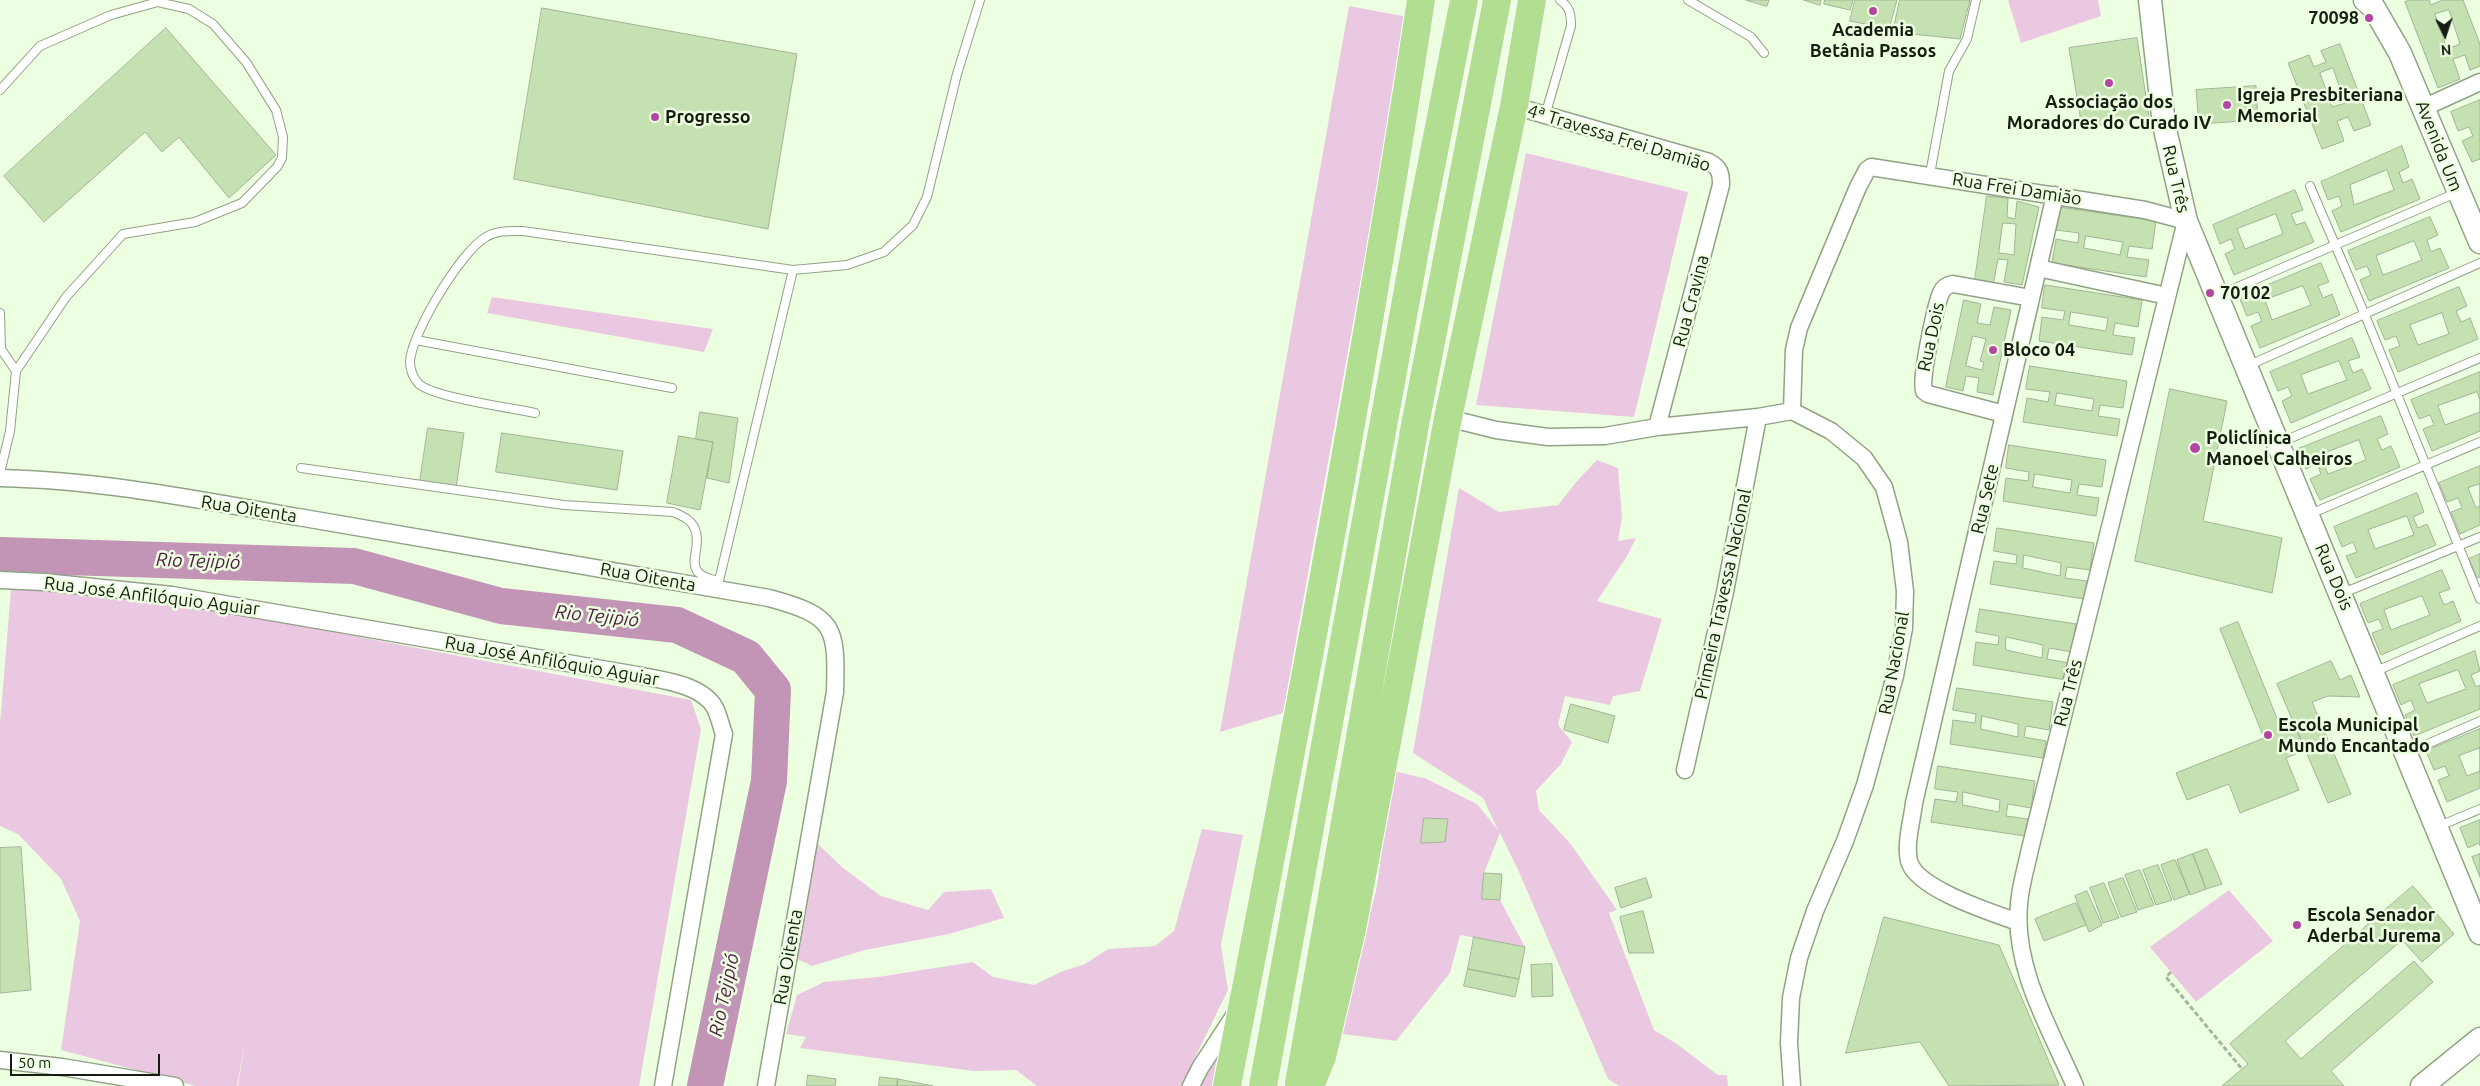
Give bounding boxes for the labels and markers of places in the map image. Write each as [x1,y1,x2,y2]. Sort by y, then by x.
marker: Academia Betânia Passos [1867,5,1879,17]
place label: 70098 [2308,7,2359,29]
marker: 70098 [2363,12,2375,24]
place label: Academia Betânia Passos [1810,19,1936,62]
marker: Associação dos Moradores do Curado IV [2103,77,2115,89]
place label: Igreja Presbiteriana Memorial [2237,84,2403,126]
place label: Associação dos Moradores do Curado IV [2007,91,2211,134]
marker: Igreja Presbiteriana Memorial [2221,99,2233,111]
place label: Progresso [665,106,751,128]
marker: Progresso [649,111,661,123]
place label: 70102 [2220,282,2271,304]
marker: 70102 [2204,287,2216,299]
place label: Bloco 04 [2003,339,2075,361]
marker: Bloco 04 [1987,344,1999,356]
place label: Policlínica Manoel Calheiros [2206,427,2353,469]
marker: Policlínica Manoel Calheiros [2188,441,2202,455]
place label: Escola Municipal Mundo Encantado [2278,714,2430,756]
marker: Escola Municipal Mundo Encantado [2262,729,2274,741]
place label: Escola Senador Aderbal Jurema [2307,904,2441,946]
marker: Escola Senador Aderbal Jurema [2291,919,2303,931]

